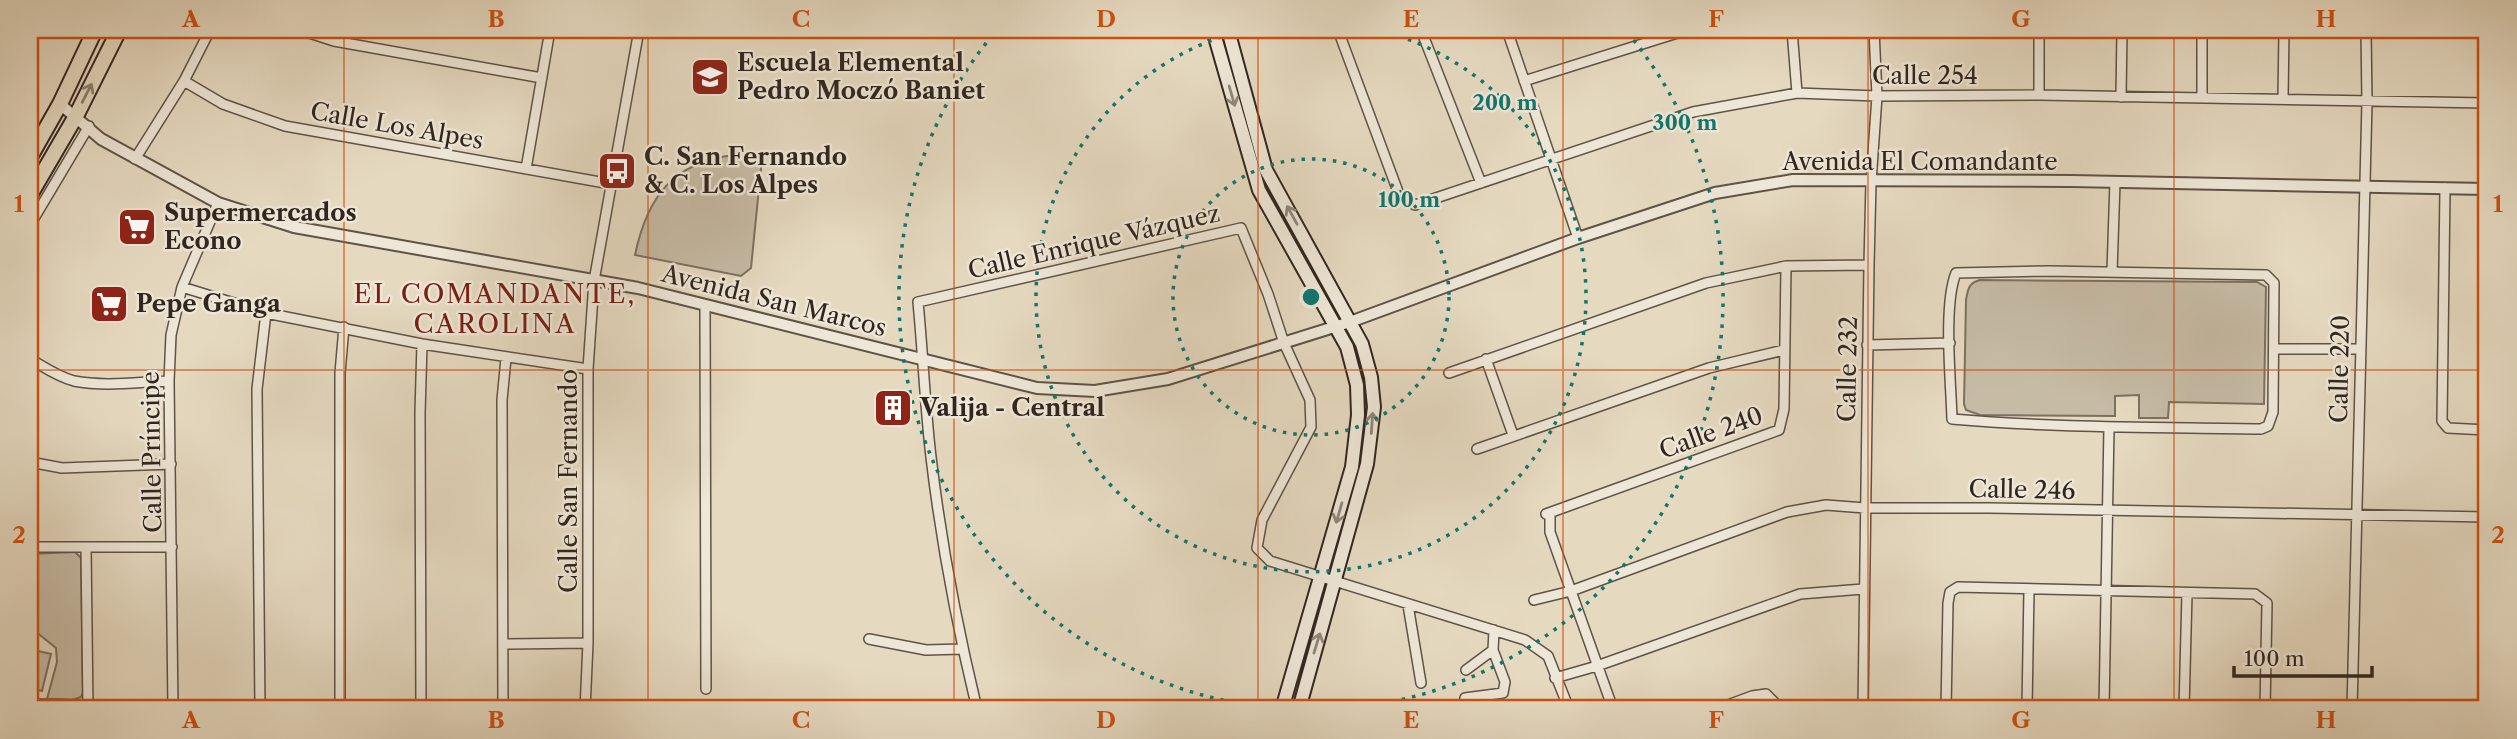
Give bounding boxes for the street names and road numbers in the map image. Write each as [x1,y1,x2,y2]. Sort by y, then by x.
street label: Calle 254 [1872,61,1978,90]
street label: Calle Los Alpes [308,96,486,155]
street label: Avenida El Comandante [1781,147,2058,176]
street label: Calle Enrique Vázquez [965,198,1223,285]
street label: Avenida San Marcos [658,258,889,342]
street label: Calle 220 [2324,315,2355,423]
street label: Calle 232 [1832,316,1863,422]
street label: Calle San Fernando [554,369,583,593]
street label: Calle Príncipe [136,371,167,533]
street label: Calle 240 [1655,400,1767,465]
street label: Calle 246 [1968,474,2076,505]

